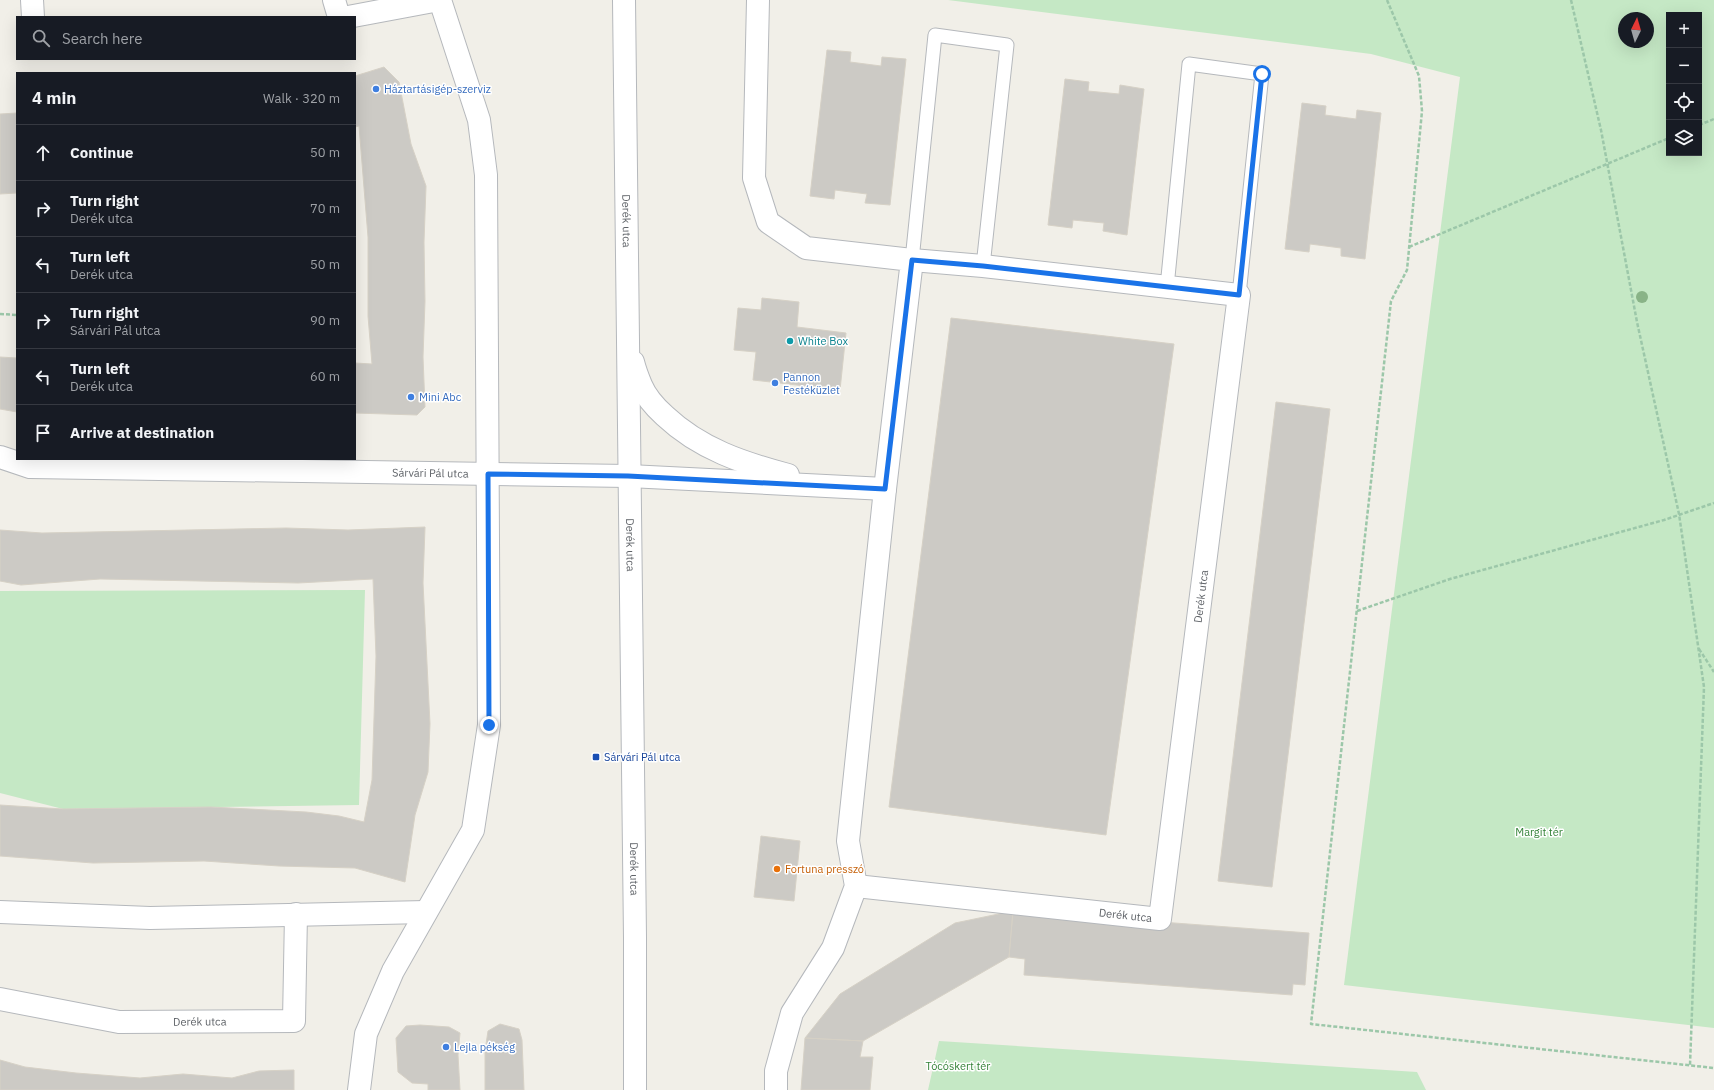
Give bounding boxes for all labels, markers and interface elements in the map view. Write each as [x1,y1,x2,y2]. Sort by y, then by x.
north arrow [1618,12,1654,48]
map controls [1666,12,1702,156]
button: + [1666,12,1702,48]
search box [16,16,356,60]
icon: search [30,27,52,49]
text: Search here [62,29,142,48]
button: − [1666,48,1702,84]
route start [1253,65,1271,83]
place label: Háztartásigép-szerviz [384,82,491,96]
marker: Háztartásigép-szerviz [371,84,381,94]
button: locate [1666,84,1702,120]
text: 4 min [32,87,76,109]
text: Walk · 320 m [263,90,340,107]
button: layers [1666,120,1702,156]
icon: ahead [32,142,54,164]
text: Continue [70,143,134,162]
text: 50 m [310,144,340,161]
text: Turn right [70,191,139,210]
street label: Derék utca [619,194,634,248]
icon: right [32,198,54,220]
text: 70 m [310,200,340,217]
text: Derék utca [70,210,133,227]
text: Turn left [70,247,130,266]
icon: left [32,254,54,276]
text: 50 m [310,256,340,273]
text: Derék utca [70,266,133,283]
text: Turn right [70,303,139,322]
icon: right [32,310,54,332]
text: 90 m [310,312,340,329]
text: Sárvári Pál utca [70,322,160,339]
place label: White Box [798,334,848,348]
marker: White Box [785,336,795,346]
text: Turn left [70,359,130,378]
icon: left [32,366,54,388]
text: 60 m [310,368,340,385]
place label: Pannon Festéküzlet [783,370,840,397]
text: Derék utca [70,378,133,395]
marker: Pannon Festéküzlet [770,378,780,388]
place label: Mini Abc [419,390,462,404]
marker: Mini Abc [406,392,416,402]
icon: arrive [32,422,54,444]
text: Arrive at destination [70,423,214,442]
street label: Sárvári Pál utca [392,465,469,481]
street label: Derék utca [623,518,638,572]
street label: Derék utca [1191,569,1211,624]
route end [480,716,498,734]
place label: Sárvári Pál utca [604,750,681,764]
marker: Sárvári Pál utca [591,752,601,762]
park label: Margit tér [1515,825,1563,839]
street label: Derék utca [627,842,642,896]
place label: Fortuna presszó [785,862,864,876]
marker: Fortuna presszó [772,864,782,874]
street label: Derék utca [1098,905,1153,925]
street label: Derék utca [173,1014,227,1029]
place label: Lejla pékség [454,1040,515,1054]
marker: Lejla pékség [441,1042,451,1052]
park label: Tócóskert tér [926,1059,990,1073]

